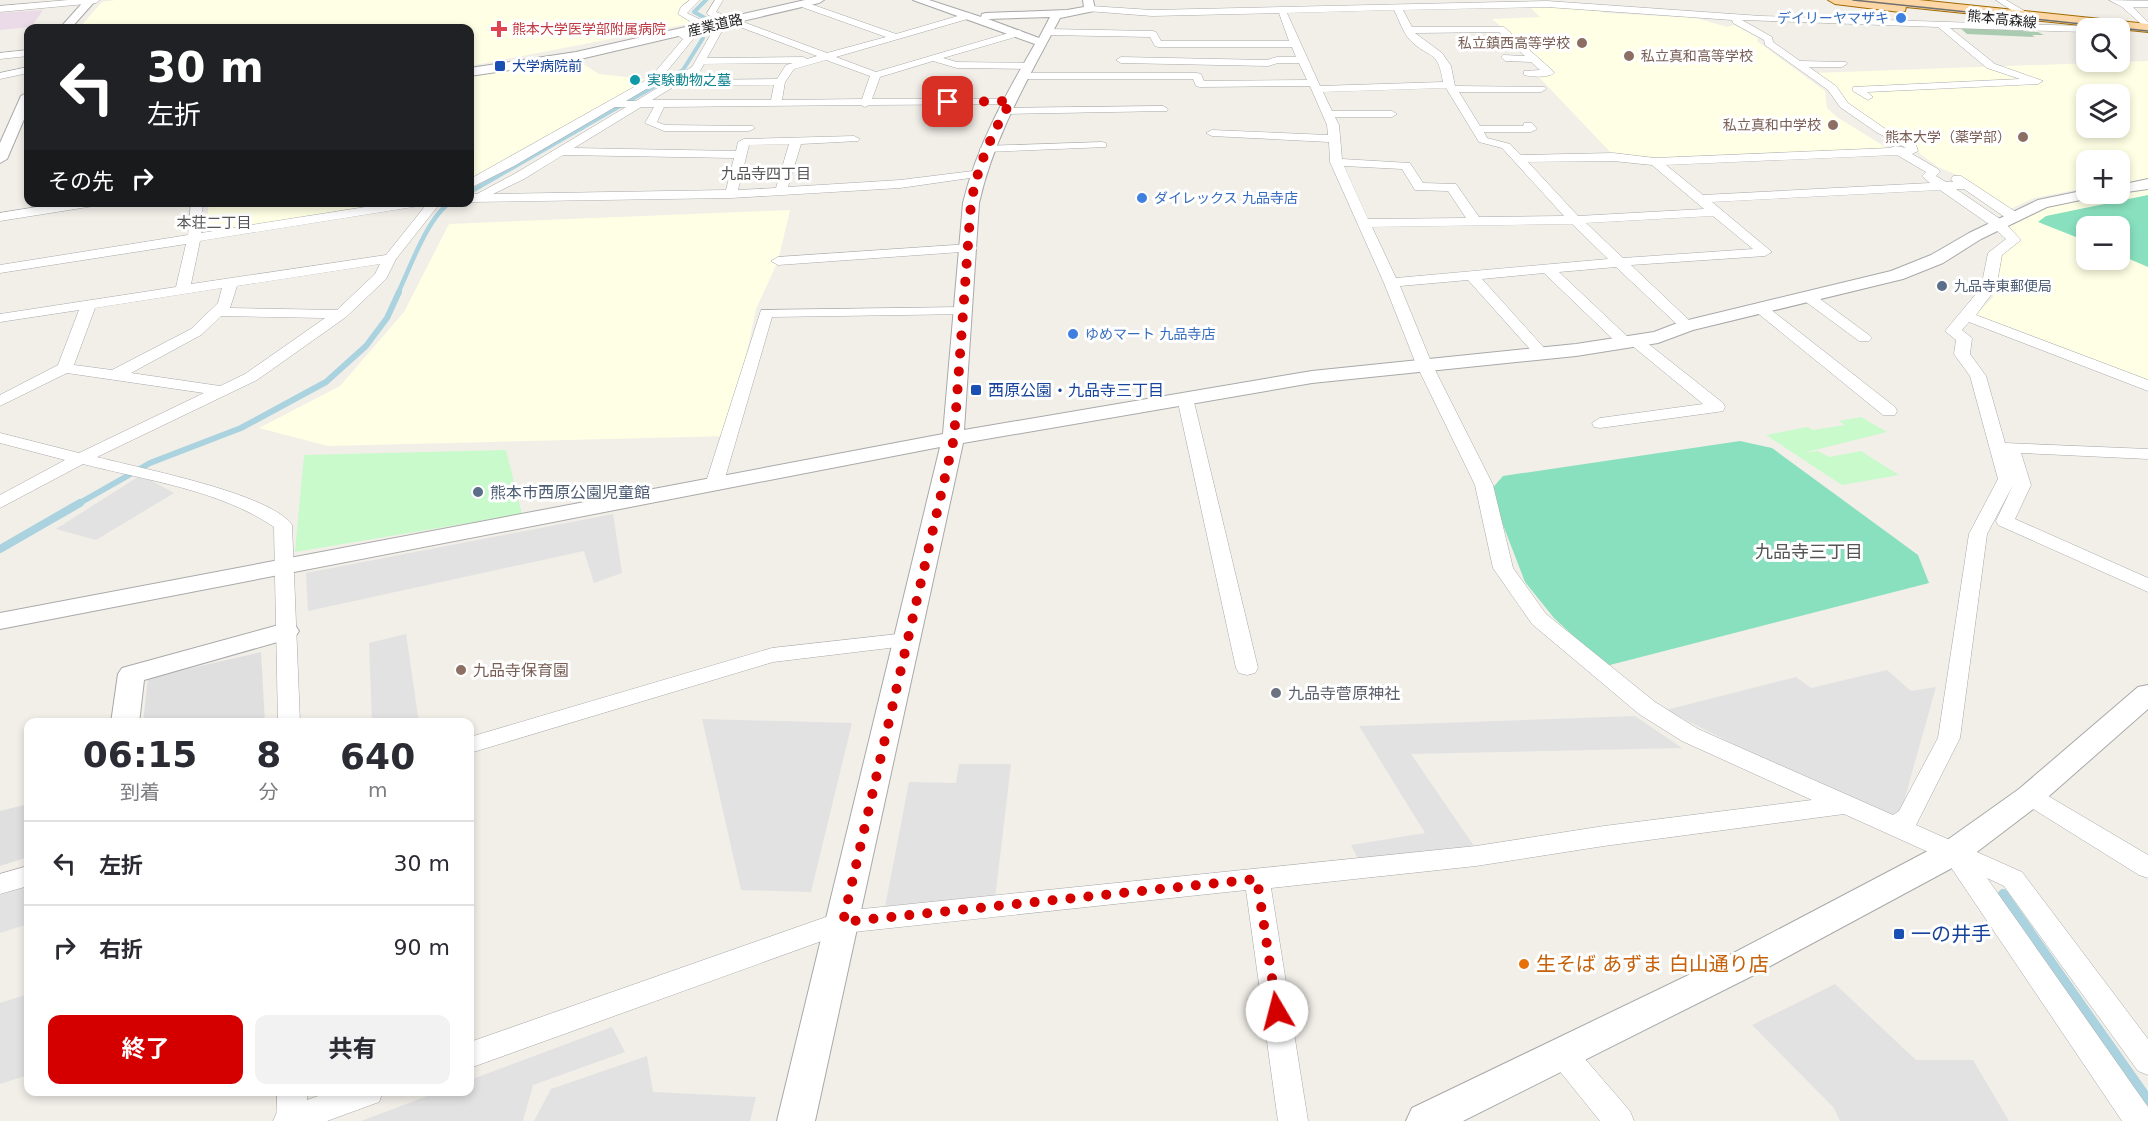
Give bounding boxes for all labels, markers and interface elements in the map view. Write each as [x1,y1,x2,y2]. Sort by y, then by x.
street label: 熊本高森線 [1966,7,2038,31]
place label: デイリーヤマザキ [1777,10,1889,26]
street label: 産業道路 [686,11,744,39]
marker: デイリーヤマザキ [1894,11,1908,25]
map controls [2076,18,2130,270]
button: search [2076,18,2130,72]
marker: 熊本大学医学部附属病院 [490,20,508,38]
place label: 熊本大学医学部附属病院 [512,21,666,37]
place label: 私立鎮西高等学校 [1458,35,1570,51]
marker: 私立鎮西高等学校 [1575,36,1589,50]
text: 30 m [147,43,264,92]
icon: left [48,48,126,126]
place label: 私立真和高等学校 [1641,48,1753,64]
marker: 私立真和高等学校 [1622,49,1636,63]
place label: 大学病院前 [512,58,582,74]
marker: 大学病院前 [493,59,507,73]
place label: 実験動物之墓 [647,72,731,88]
marker: 実験動物之墓 [628,73,642,87]
pin [922,76,973,127]
button: layers [2076,84,2130,138]
icon: arrive [931,85,964,118]
text: 左折 [147,99,201,130]
place label: 私立真和中学校 [1723,117,1821,133]
marker: 私立真和中学校 [1826,118,1840,132]
place label: 熊本大学（薬学部） [1885,129,2011,145]
marker: 熊本大学（薬学部） [2016,130,2030,144]
button: + [2076,150,2130,204]
icon: right [126,162,159,195]
district label: 九品寺四丁目 [721,165,811,183]
text: その先 [48,169,114,194]
place label: ダイレックス 九品寺店 [1154,190,1298,206]
marker: ダイレックス 九品寺店 [1135,191,1149,205]
district label: 本荘二丁目 [176,214,252,232]
button: − [2076,216,2130,270]
place label: 九品寺東郵便局 [1954,278,2052,294]
marker: 九品寺東郵便局 [1935,279,1949,293]
place label: ゆめマート 九品寺店 [1085,326,1215,342]
marker: ゆめマート 九品寺店 [1066,327,1080,341]
place label: 西原公園・九品寺三丁目 [988,381,1164,400]
marker: 西原公園・九品寺三丁目 [969,383,983,397]
place label: 熊本市西原公園児童館 [490,483,650,502]
marker: 熊本市西原公園児童館 [471,485,485,499]
district label: 九品寺三丁目 [1755,541,1863,562]
place label: 九品寺保育園 [473,661,569,680]
marker: 九品寺保育園 [454,663,468,677]
place label: 九品寺菅原神社 [1288,684,1400,703]
marker: 九品寺菅原神社 [1269,686,1283,700]
text: 06:15 [83,734,197,775]
text: 8 [256,734,281,775]
text: 640 [340,736,415,777]
text: m [368,778,387,802]
text: 到着 [120,780,160,804]
text: 分 [259,780,279,804]
icon: left [48,847,81,880]
text: 30 m [394,851,450,876]
text: 左折 [99,853,143,878]
place label: 一の井手 [1911,922,1991,946]
marker: 一の井手 [1892,927,1906,941]
icon: right [48,931,81,964]
text: 90 m [394,935,450,960]
text: 右折 [99,937,143,962]
place label: 生そば あずま 白山通り店 [1536,952,1769,976]
marker: 生そば あずま 白山通り店 [1517,957,1531,971]
position arrow [1245,979,1309,1043]
button: 終了 [48,1015,243,1084]
button: 共有 [255,1015,450,1084]

